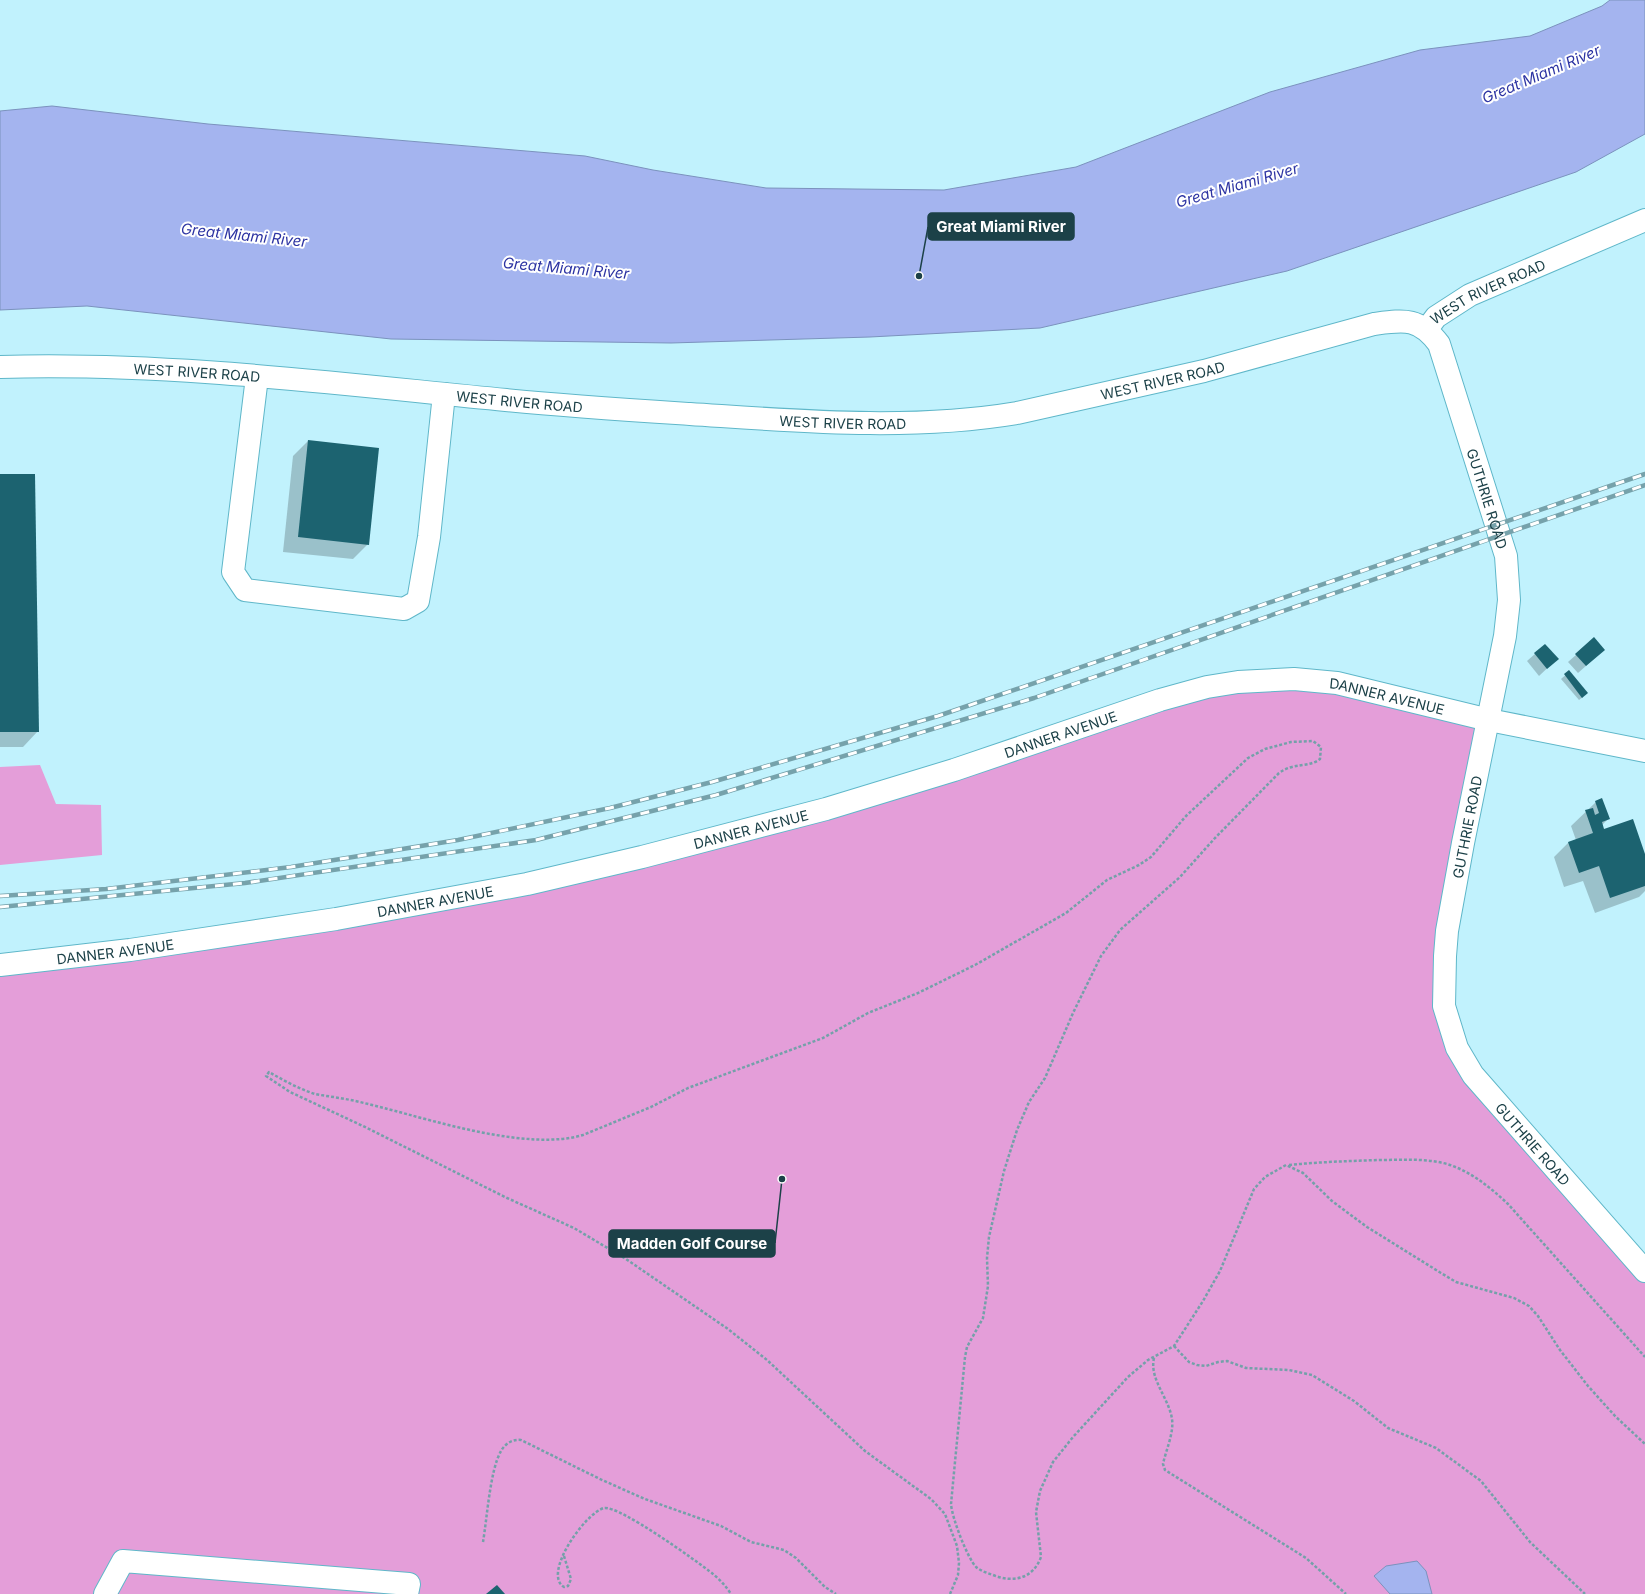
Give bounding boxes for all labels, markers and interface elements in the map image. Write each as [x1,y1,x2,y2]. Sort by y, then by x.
water label: Great Miami River [1479,40,1603,107]
water label: Great Miami River [1173,158,1301,212]
callout: Great Miami River [928,213,1074,240]
text: Great Miami River [936,217,1066,236]
water label: Great Miami River [180,219,308,251]
water label: Great Miami River [502,253,630,283]
street label: WEST RIVER ROAD [1427,255,1548,327]
street label: WEST RIVER ROAD [1099,357,1227,403]
street label: WEST RIVER ROAD [133,360,261,385]
street label: WEST RIVER ROAD [456,387,583,415]
street label: WEST RIVER ROAD [779,411,906,432]
street label: GUTHRIE ROAD [1464,446,1512,551]
street label: DANNER AVENUE [1329,674,1446,717]
street label: DANNER AVENUE [1002,707,1119,761]
street label: GUTHRIE ROAD [1449,774,1485,880]
street label: DANNER AVENUE [692,805,810,852]
street label: DANNER AVENUE [376,882,495,920]
street label: DANNER AVENUE [56,935,175,967]
street label: GUTHRIE ROAD [1492,1099,1574,1188]
callout: Madden Golf Course [609,1230,775,1257]
text: Madden Golf Course [617,1234,767,1253]

